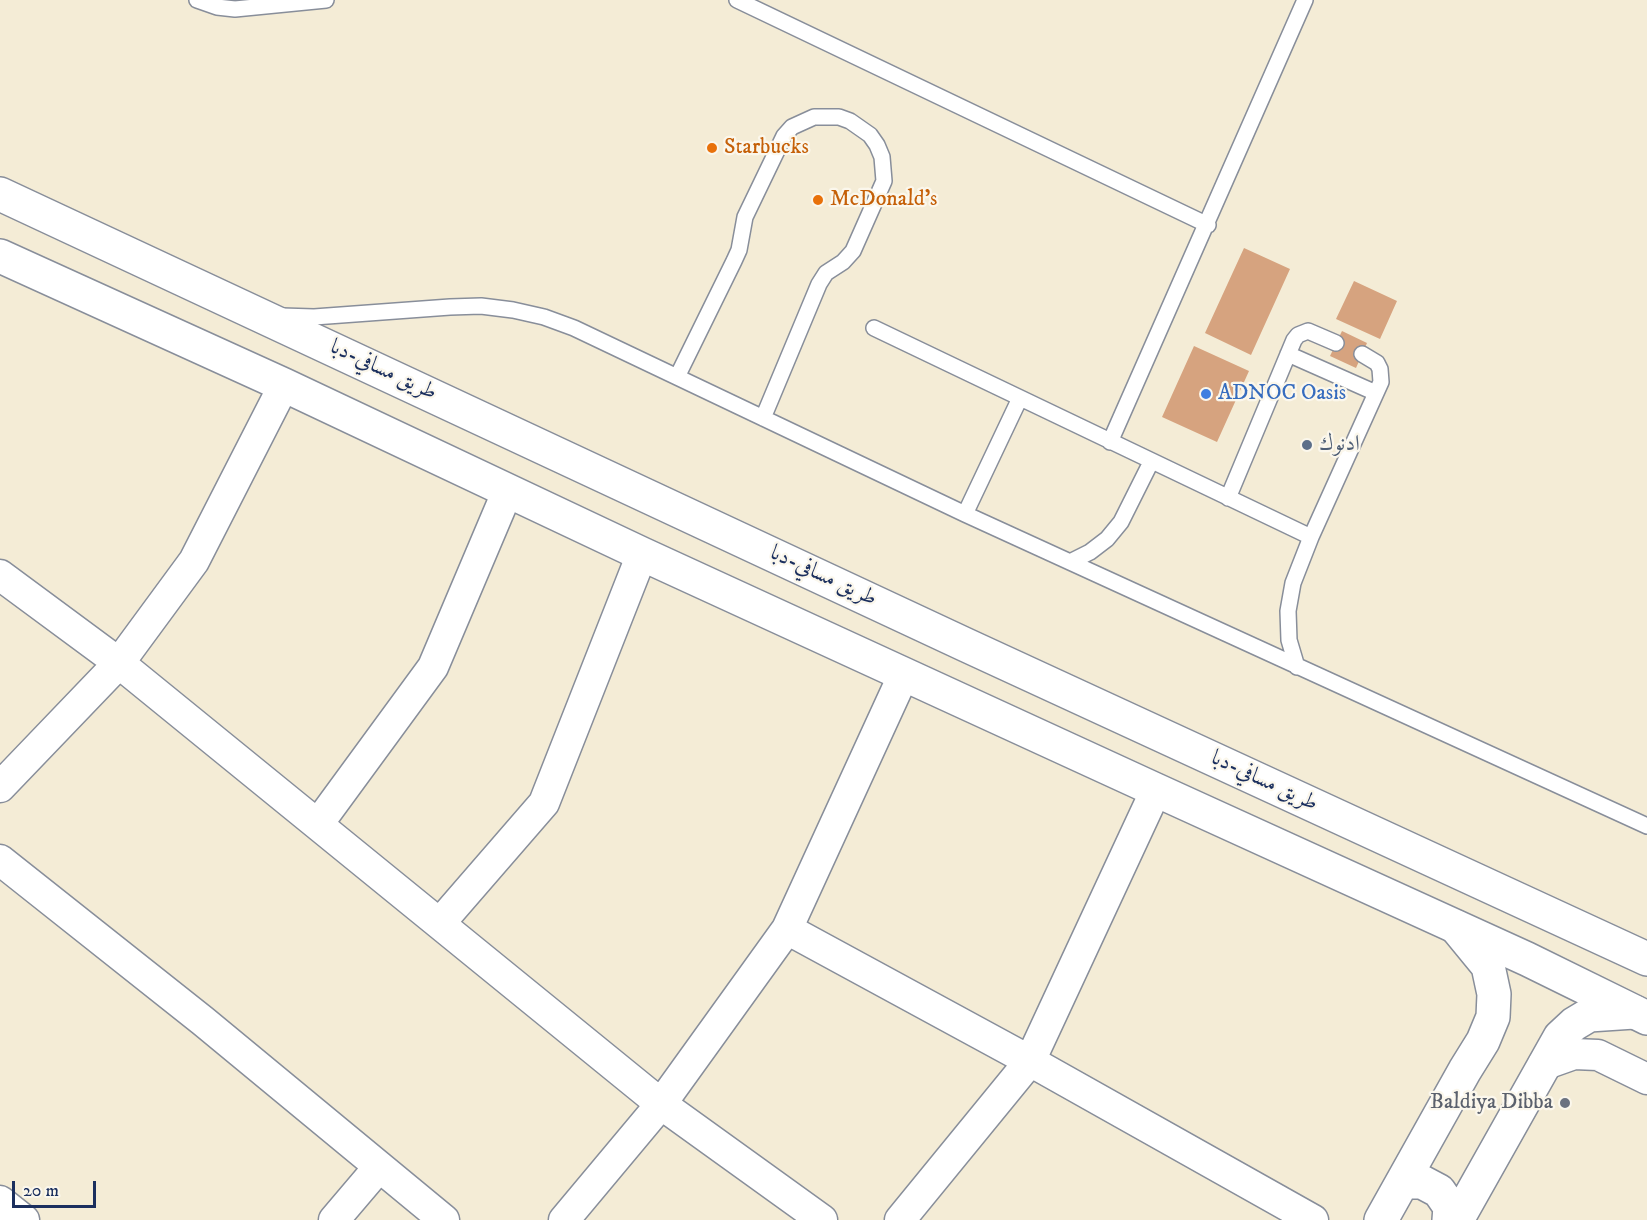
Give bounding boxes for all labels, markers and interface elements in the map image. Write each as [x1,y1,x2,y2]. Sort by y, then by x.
place label: Starbucks [724,135,809,161]
marker: Starbucks [705,141,719,155]
place label: McDonald's [830,187,937,213]
marker: McDonald's [811,193,825,207]
street label: طريق مسافي-دبا [325,335,441,407]
place label: ADNOC Oasis [1218,381,1346,407]
marker: ADNOC Oasis [1199,387,1213,401]
place label: ادنوك [1319,432,1360,458]
marker: ادنوك [1300,438,1314,452]
street label: طريق مسافي-دبا [765,541,881,613]
street label: طريق مسافي-دبا [1206,746,1322,818]
place label: Baldiya Dibba [1430,1090,1553,1116]
marker: Baldiya Dibba [1558,1096,1572,1110]
scale bar [15,1169,99,1207]
text: 20 m [23,1180,59,1202]

